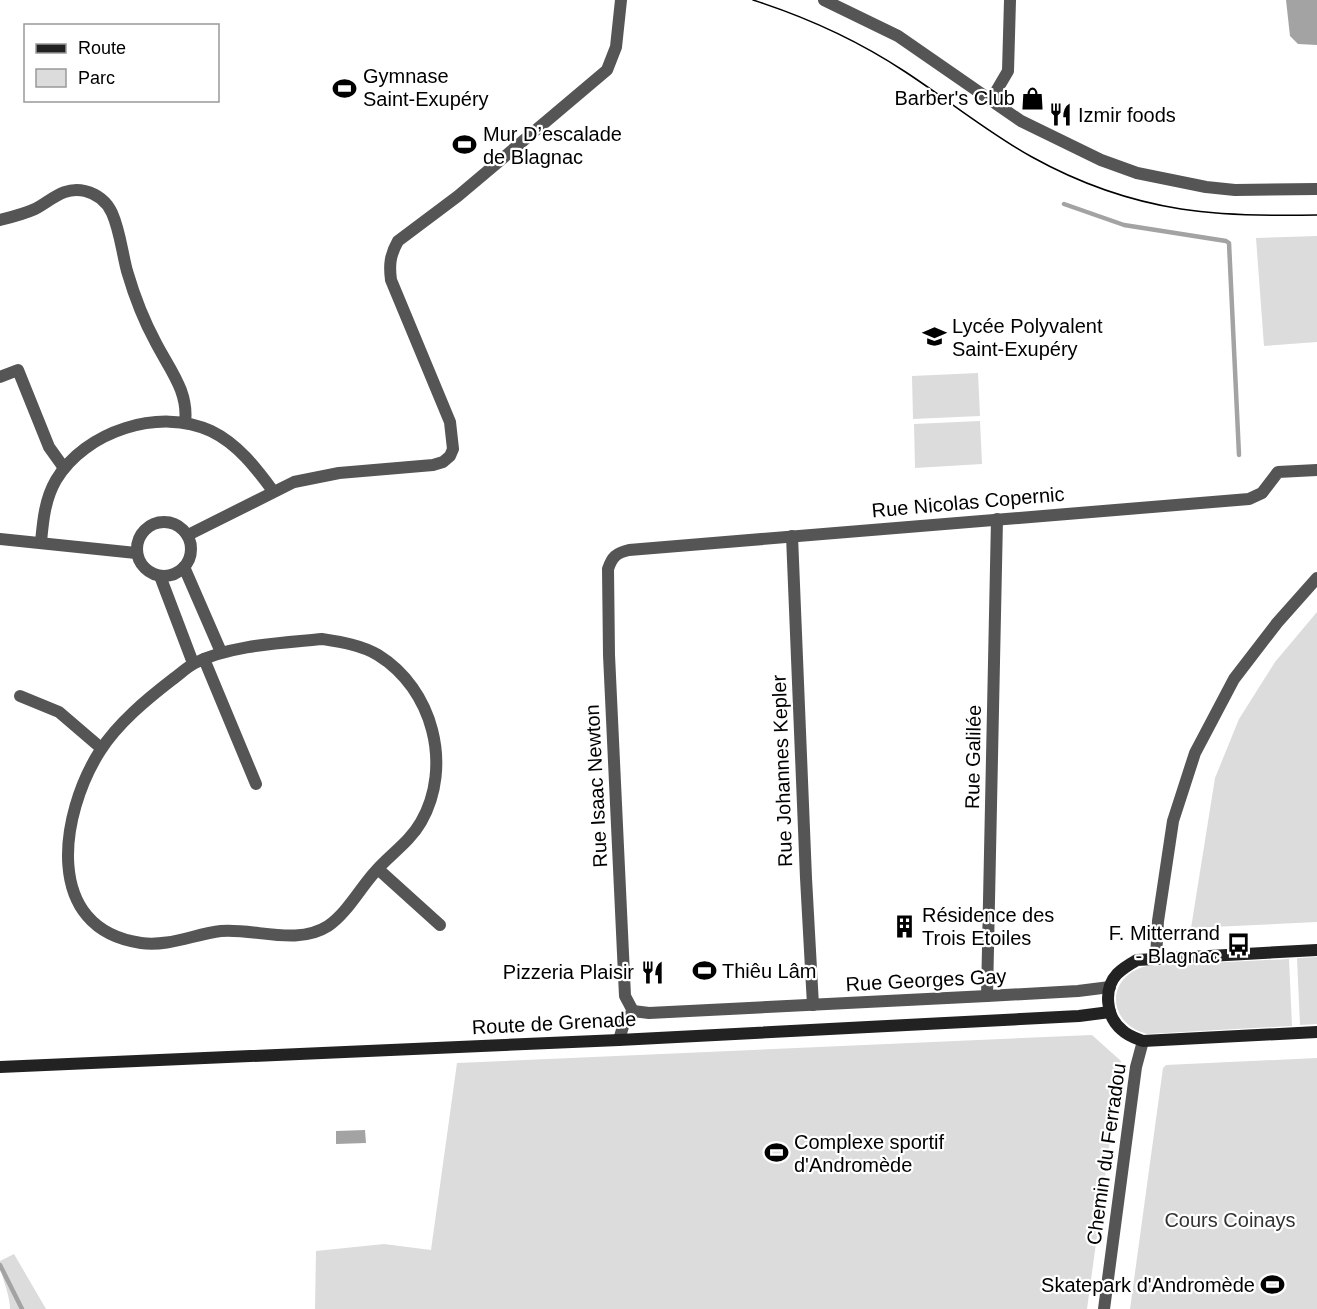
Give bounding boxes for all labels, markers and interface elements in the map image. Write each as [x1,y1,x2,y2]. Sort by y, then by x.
legend [24,24,219,102]
text: Route [78,38,126,58]
place label: Gymnase Saint-Exupéry [363,65,489,110]
text: Parc [78,68,115,88]
sports icon: Gymnase Saint-Exupéry [332,75,358,101]
shop icon: Barber's Club [1020,85,1046,111]
place label: Barber's Club [894,87,1015,109]
restaurant icon: Izmir foods [1047,102,1073,128]
place label: Izmir foods [1078,104,1176,126]
place label: Mur D’escalade de Blagnac [483,123,622,168]
sports icon: Mur D’escalade de Blagnac [452,132,478,158]
place label: Lycée Polyvalent Saint-Exupéry [952,315,1103,360]
school or university icon: Lycée Polyvalent Saint-Exupéry [921,324,947,350]
street label: Rue Nicolas Copernic [871,483,1065,521]
street label: Rue Johannes Kepler [768,674,796,868]
street label: Rue Isaac Newton [581,704,611,868]
street label: Rue Galilée [961,705,985,809]
place label: Résidence des Trois Etoiles [922,904,1054,949]
building icon: Résidence des Trois Etoiles [891,913,917,939]
place label: F. Mitterrand - Blagnac [1109,922,1220,967]
bus stop icon: F. Mitterrand - Blagnac [1225,931,1251,957]
sports icon: Thiêu Lâm [691,958,717,984]
restaurant icon: Pizzeria Plaisir [639,959,665,985]
place label: Thiêu Lâm [722,960,817,982]
place label: Pizzeria Plaisir [503,961,634,983]
street label: Rue Georges Gay [845,965,1007,995]
street label: Route de Grenade [471,1008,637,1038]
street label: Chemin du Ferradou [1082,1062,1130,1246]
place label: Complexe sportif d'Andromède [794,1131,945,1176]
sports icon: Complexe sportif d'Andromède [763,1140,789,1166]
park label: Cours Coinays [1164,1209,1296,1231]
sports icon: Skatepark d'Andromède [1260,1272,1286,1298]
place label: Skatepark d'Andromède [1041,1274,1255,1296]

